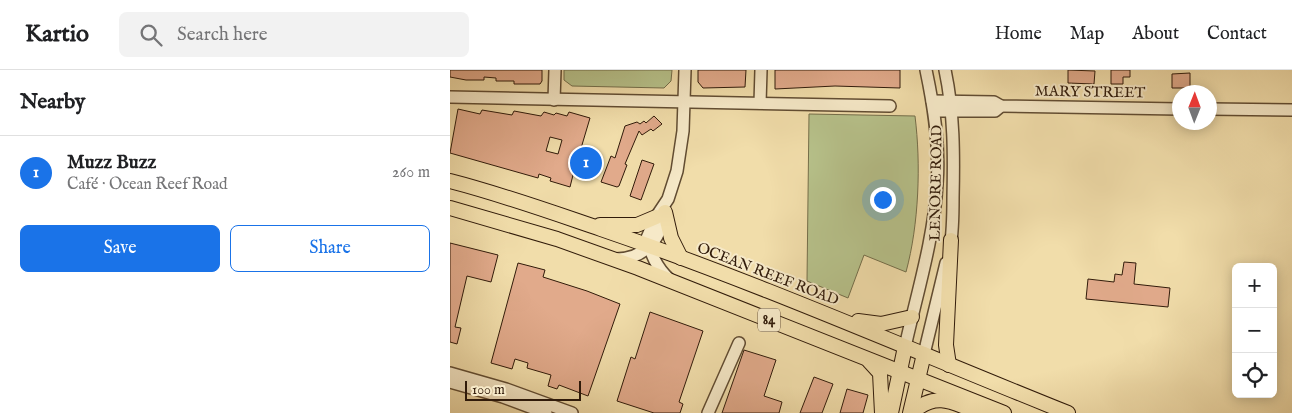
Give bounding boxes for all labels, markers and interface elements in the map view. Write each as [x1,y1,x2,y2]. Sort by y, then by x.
search box [119,12,469,57]
text: Kartio [25,19,89,50]
icon: search [137,21,165,49]
text: Search here [177,23,268,47]
text: Home [995,23,1042,46]
text: Map [1070,23,1104,46]
text: About [1132,23,1179,46]
text: Contact [1207,23,1267,46]
street label: MARY STREET [1035,82,1146,102]
north arrow [1172,85,1217,130]
text: Nearby [20,89,85,116]
street label: LENORE ROAD [925,125,947,241]
pin: 1 [570,144,602,182]
text: Muzz Buzz [67,151,156,175]
text: 1 [33,163,39,183]
text: 260 m [392,163,430,183]
text: Café · Ocean Reef Road [67,175,228,195]
your location [870,187,896,213]
button: Save [20,225,220,272]
button: Share [230,225,430,272]
street label: OCEAN REEF ROAD [694,238,842,310]
map controls [1232,263,1277,398]
button: + [1232,263,1277,308]
road number: 84 [758,308,780,332]
button: − [1232,308,1277,353]
button: locate [1232,353,1277,398]
scale bar [465,378,581,401]
text: 100 m [472,381,505,399]

